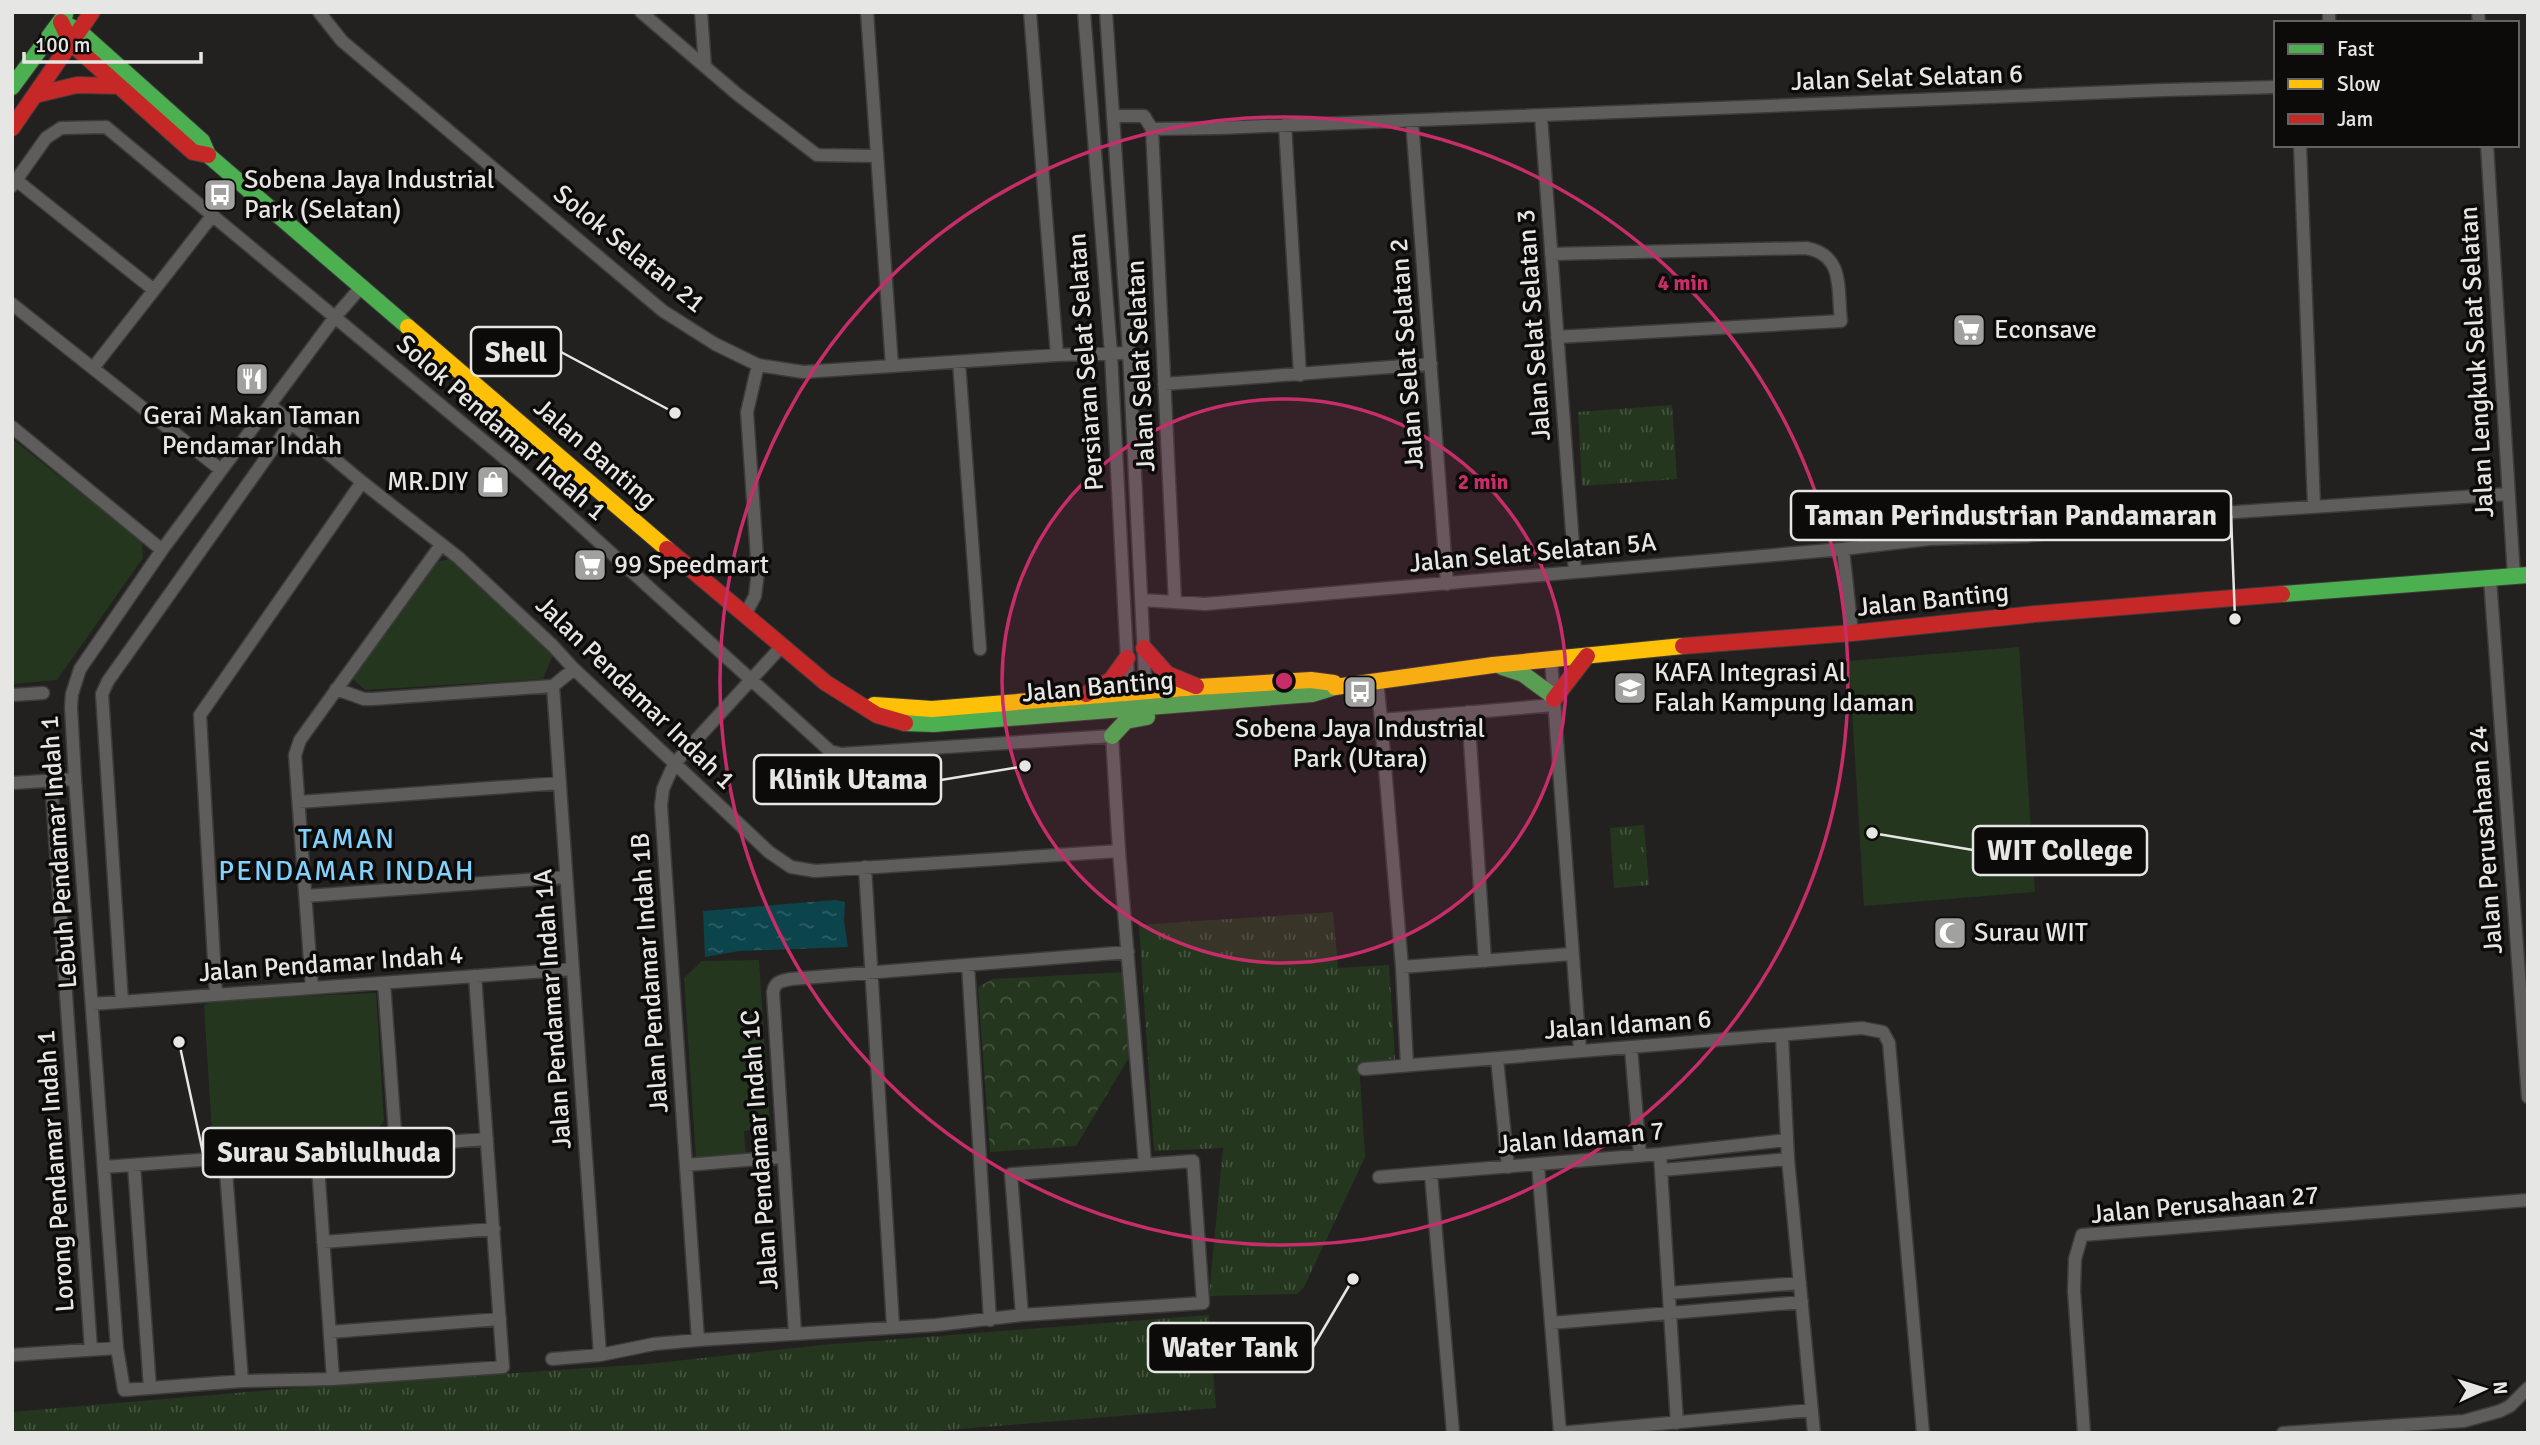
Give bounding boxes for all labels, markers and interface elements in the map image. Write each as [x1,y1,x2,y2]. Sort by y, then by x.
scale bar [24,21,201,65]
legend [2274,21,2519,147]
text: 100 m [35,32,90,58]
text: Fast [2337,36,2374,62]
street label: Jalan Selat Selatan 6 [1790,58,2024,98]
text: Slow [2337,71,2381,97]
text: Jam [2337,106,2373,132]
place label: Sobena Jaya Industrial Park (Selatan) [244,164,495,226]
bus stop icon: Sobena Jaya Industrial Park (Selatan) [201,176,239,214]
street label: Solok Selatan 21 [547,178,711,320]
street label: Jalan Lengkuk Selat Selatan [2453,206,2501,518]
street label: Jalan Selat Selatan 3 [1510,208,1558,442]
street label: Persiaran Selat Selatan [1061,232,1111,492]
street label: Jalan Selat Selatan 2 [1383,237,1431,471]
street label: Jalan Selat Selatan [1119,259,1163,473]
text: 4 min [1658,270,1708,296]
supermarket icon: Econsave [1950,311,1988,349]
place label: Econsave [1994,314,2097,346]
callout: Shell [471,327,561,376]
street label: Solok Pendamar Indah 1 [389,328,613,528]
text: Shell [485,336,547,370]
restaurant icon: Gerai Makan Taman Pendamar Indah [233,360,271,398]
street label: Jalan Banting [527,392,663,516]
place label: Gerai Makan Taman Pendamar Indah [143,400,361,462]
shop icon: MR.DIY [474,463,512,501]
place label: MR.DIY [387,466,468,498]
text: 2 min [1458,469,1508,495]
callout: Taman Perindustrian Pandamaran [1791,491,2231,540]
text: Taman Perindustrian Pandamaran [1805,499,2217,533]
street label: Jalan Selat Selatan 5A [1408,526,1658,580]
supermarket icon: 99 Speedmart [571,546,609,584]
place label: 99 Speedmart [614,549,769,581]
street label: Jalan Banting [1856,576,2010,624]
street label: Jalan Pendamar Indah 1 [529,589,741,797]
place label: KAFA Integrasi Al Falah Kampung Idaman [1654,657,1914,719]
street label: Jalan Banting [1021,664,1175,710]
centre of rings [1272,669,1296,693]
school or university icon: KAFA Integrasi Al Falah Kampung Idaman [1611,669,1649,707]
bus stop icon: Sobena Jaya Industrial Park (Utara) [1341,673,1379,711]
place label: Sobena Jaya Industrial Park (Utara) [1235,713,1485,775]
street label: Lebuh Pendamar Indah 1 [33,714,85,990]
street label: Jalan Perusahaan 24 [2462,725,2510,955]
callout: Klinik Utama [754,755,941,804]
text: Klinik Utama [768,763,928,797]
district label: TAMAN PENDAMAR INDAH [218,822,476,888]
callout: WIT College [1973,826,2147,875]
street label: Jalan Pendamar Indah 1B [624,832,676,1114]
text: WIT College [1987,834,2133,868]
street label: Jalan Pendamar Indah 1A [527,868,579,1150]
mosque icon: Surau WIT [1931,914,1969,952]
place label: Surau WIT [1974,917,2088,949]
street label: Jalan Pendamar Indah 4 [198,939,464,989]
street label: Jalan Idaman 6 [1543,1003,1713,1047]
street label: Jalan Pendamar Indah 1C [734,1009,786,1291]
street label: Lorong Pendamar Indah 1 [30,1029,82,1313]
street label: Jalan Idaman 7 [1496,1115,1666,1161]
callout: Surau Sabilulhuda [203,1128,454,1177]
text: Surau Sabilulhuda [217,1136,441,1170]
street label: Jalan Perusahaan 27 [2090,1179,2320,1231]
callout: Water Tank [1148,1323,1313,1372]
text: Water Tank [1162,1331,1299,1365]
north arrow [2449,1354,2519,1424]
text: N [2488,1380,2512,1395]

